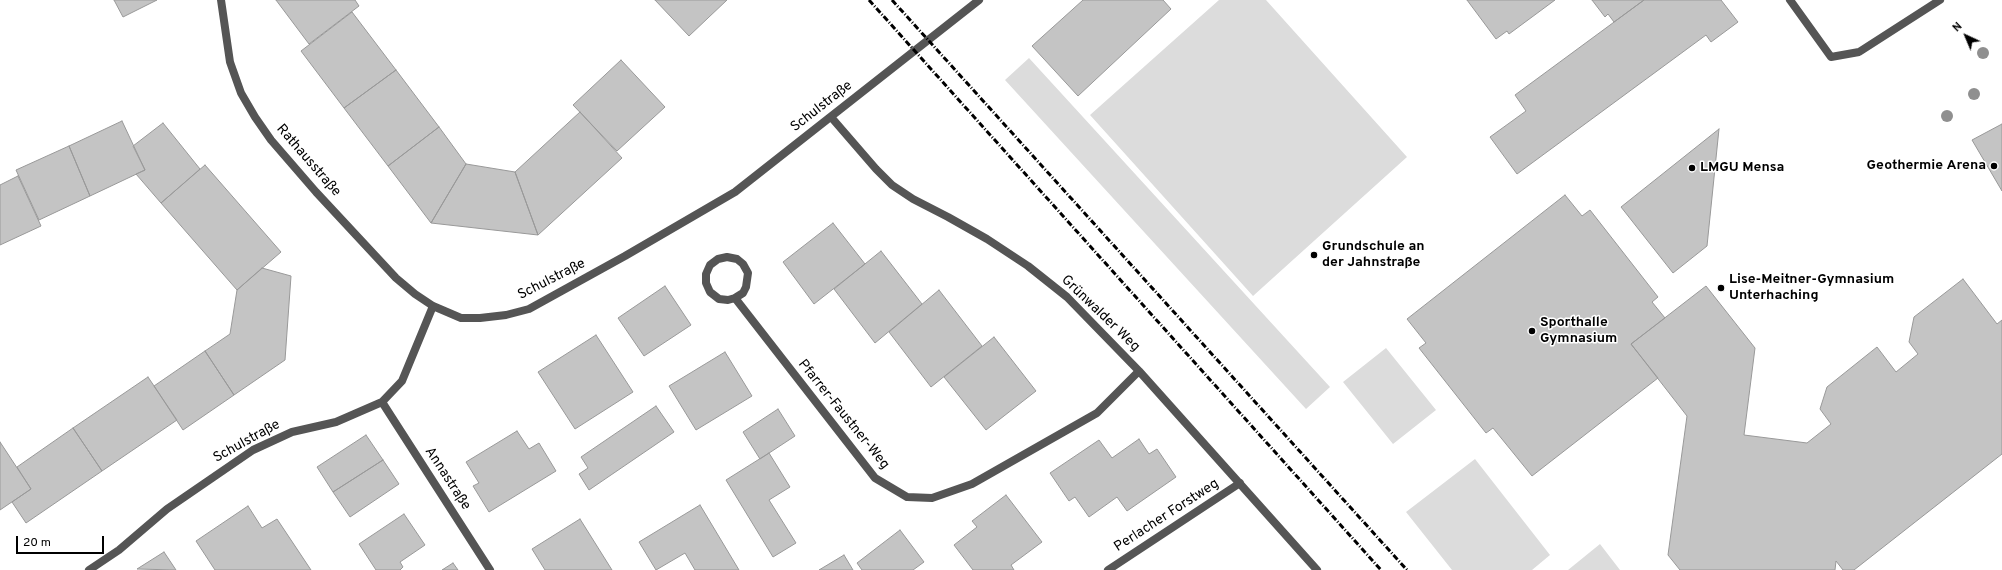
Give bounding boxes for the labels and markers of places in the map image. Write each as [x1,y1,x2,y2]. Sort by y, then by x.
place label: Geothermie Arena [1867,158,1986,174]
place label: LMGU Mensa [1700,160,1784,176]
marker: Geothermie Arena [1989,161,1999,171]
marker: LMGU Mensa [1687,163,1697,173]
place label: Grundschule an der Jahnstraße [1322,239,1425,272]
marker: Grundschule an der Jahnstraße [1309,250,1319,260]
place label: Lise-Meitner-Gymnasium Unterhaching [1729,272,1894,304]
marker: Lise-Meitner-Gymnasium Unterhaching [1716,283,1726,293]
place label: Sporthalle Gymnasium [1540,315,1617,348]
marker: Sporthalle Gymnasium [1527,326,1537,336]

